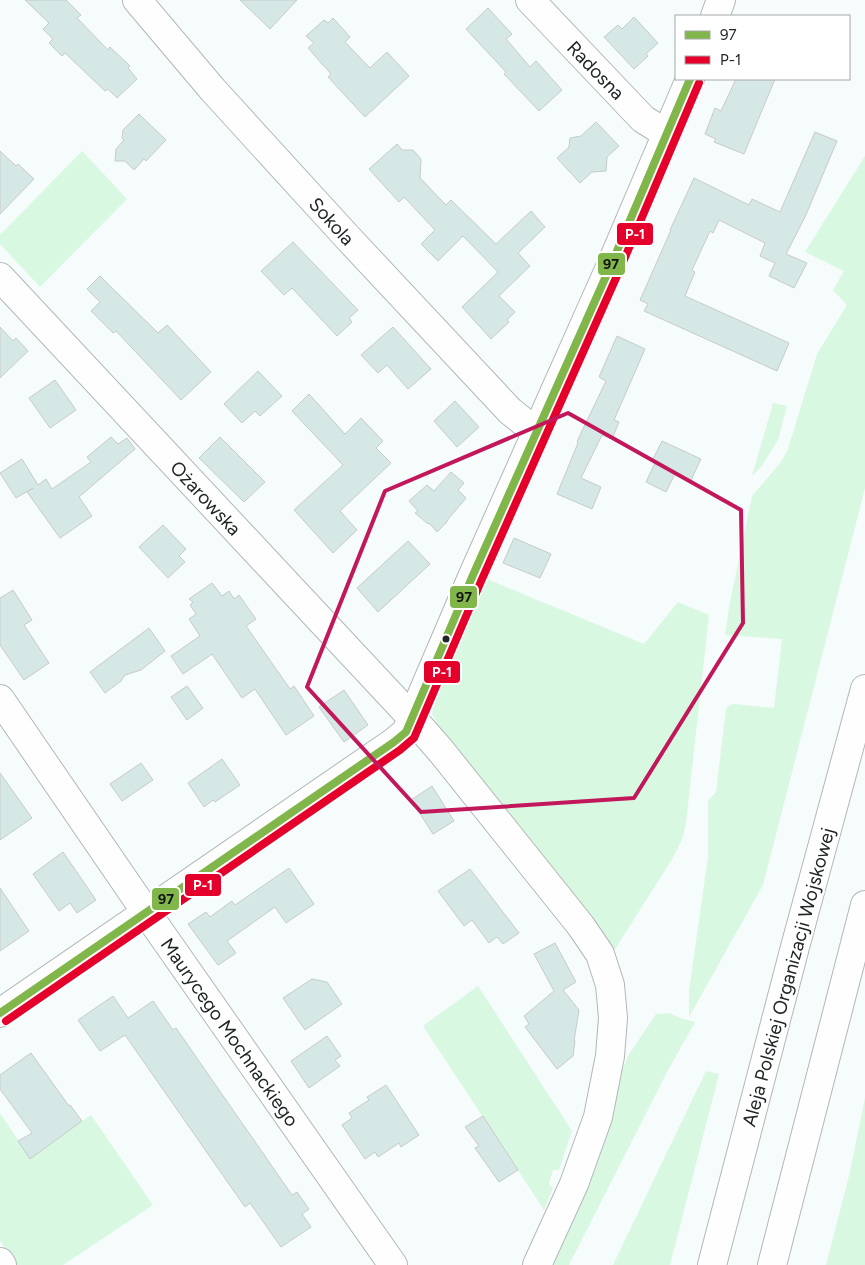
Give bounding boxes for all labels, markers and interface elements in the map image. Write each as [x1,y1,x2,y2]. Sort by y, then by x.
legend [675,15,850,80]
text: 97 [720,26,737,44]
street label: Radosna [562,36,629,105]
text: P-1 [720,51,741,69]
street label: Sokola [304,193,359,250]
line badge: P-1 [616,222,654,246]
text: P-1 [625,226,645,243]
line badge: 97 [597,252,626,276]
text: 97 [603,256,619,273]
street label: Ożarowska [165,456,246,540]
line badge: 97 [449,585,478,609]
text: 97 [456,589,472,606]
unlabelled marker [441,634,451,644]
line badge: P-1 [423,660,461,684]
text: P-1 [432,664,452,681]
street label: Aleja Polskiej Organizacji Wojskowej [737,825,840,1129]
line badge: P-1 [184,873,222,897]
text: P-1 [193,877,213,894]
line badge: 97 [151,887,180,911]
text: 97 [158,891,174,908]
street label: Maurycego Mochnackiego [156,934,303,1131]

